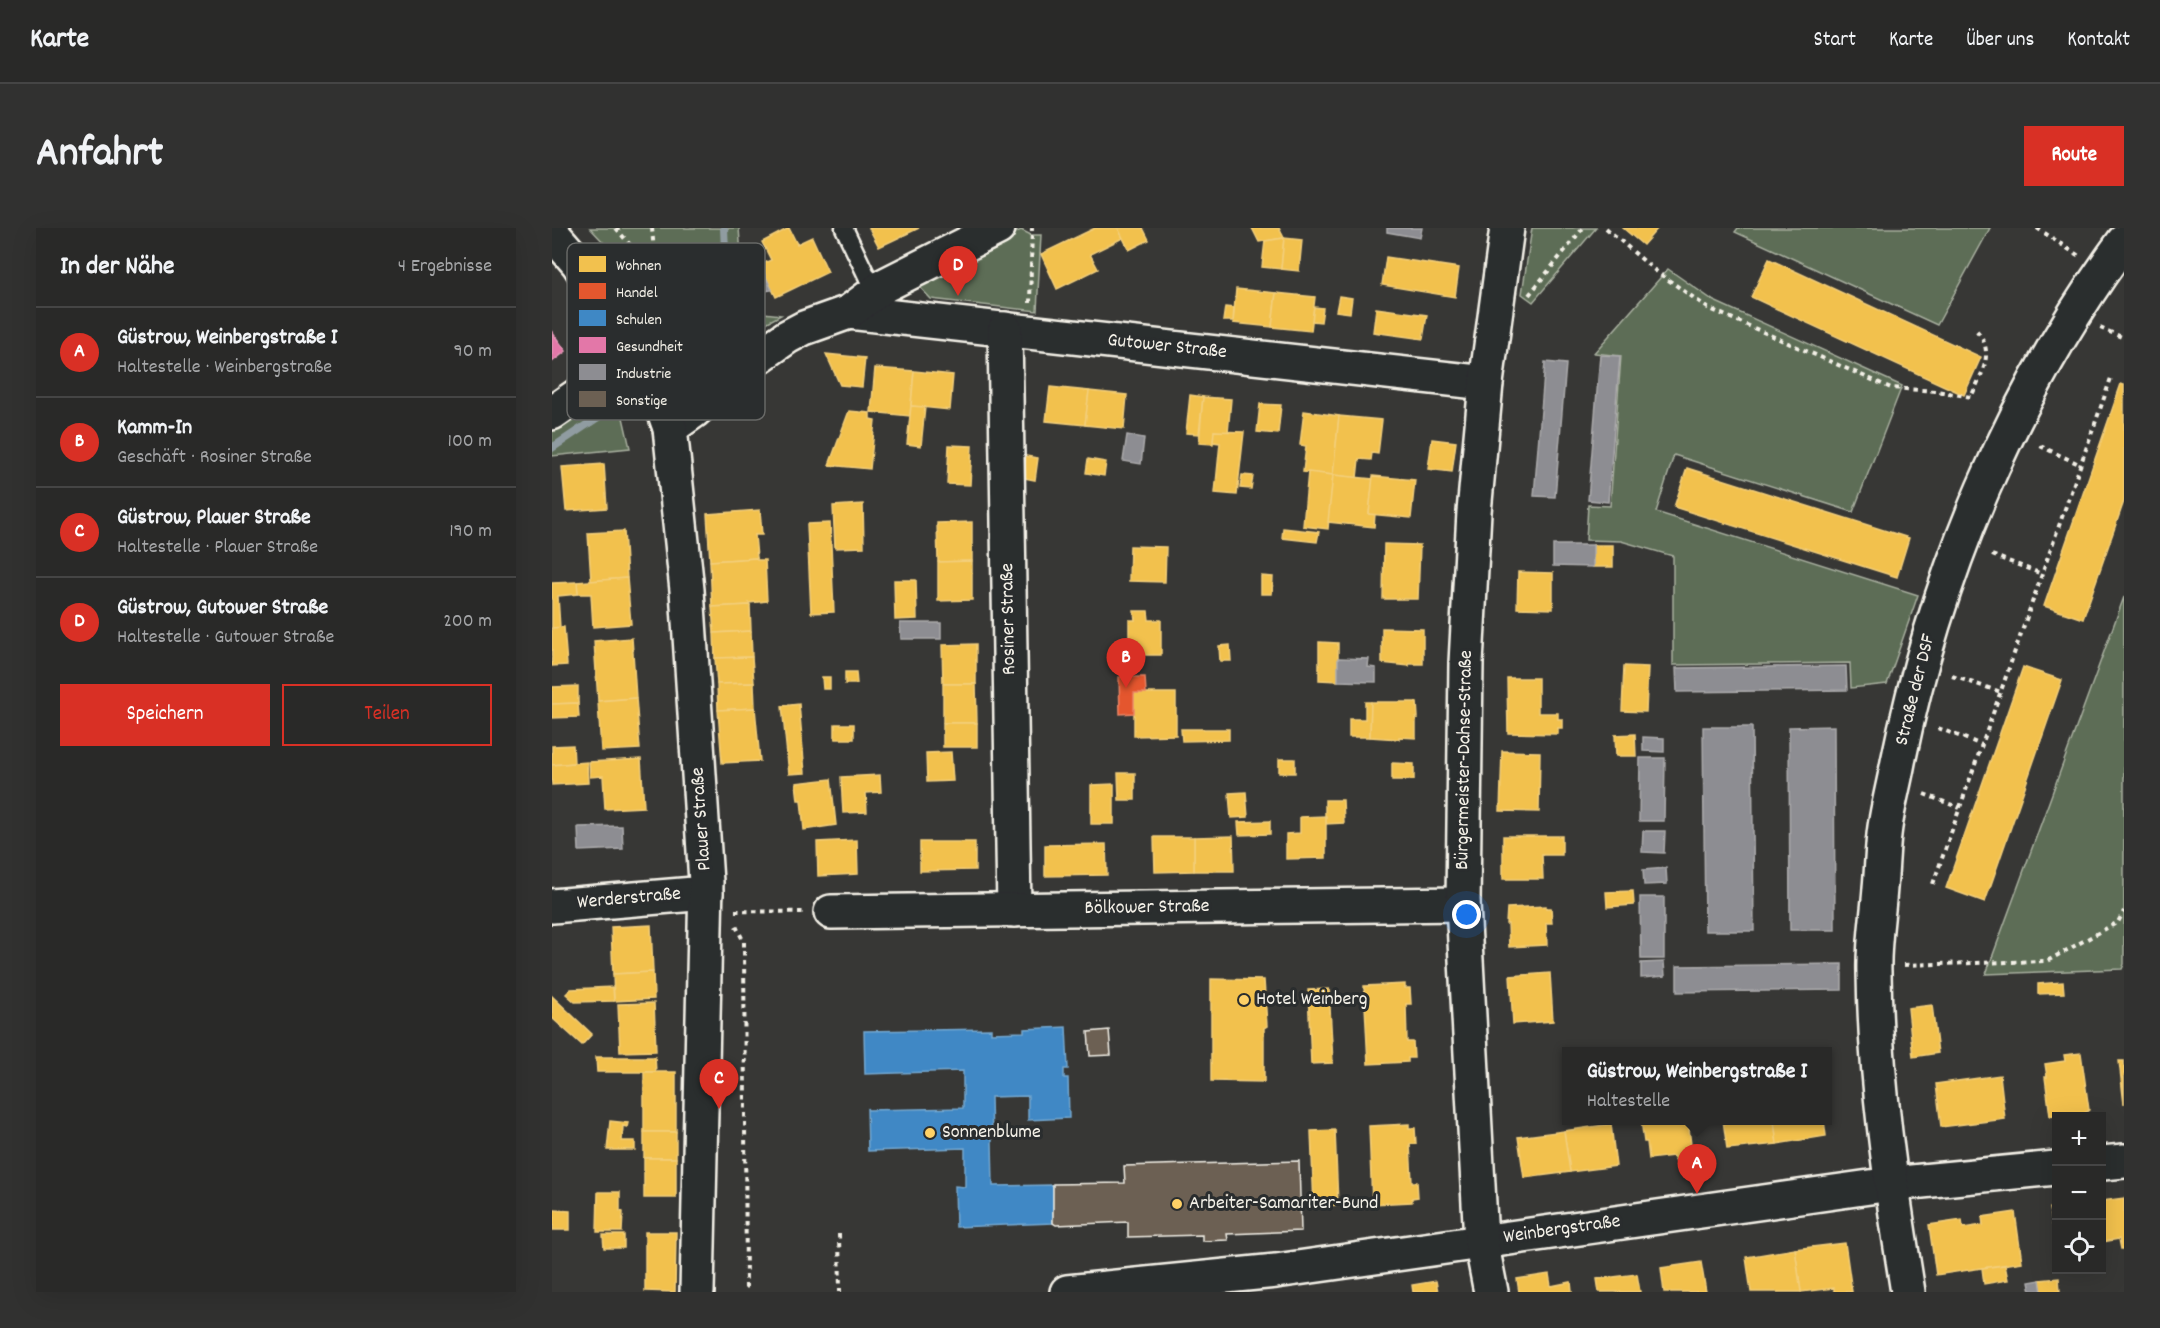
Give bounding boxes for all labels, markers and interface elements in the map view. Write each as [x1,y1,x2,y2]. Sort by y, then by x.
text: Karte [30,21,89,61]
text: Start [1814,26,1856,56]
text: Karte [1889,26,1933,56]
text: Über uns [1966,26,2034,56]
text: Kontakt [2067,26,2130,56]
text: Anfahrt [36,126,163,186]
button: Route [2024,126,2124,186]
legend [567,243,765,420]
pin: D [938,247,978,296]
text: In der Nähe [60,249,174,286]
text: 4 Ergebnisse [398,253,492,281]
text: Wohnen [616,255,661,278]
text: Handel [616,282,658,305]
text: Schulen [616,309,662,332]
text: Güstrow, Weinbergstraße I [117,323,338,354]
street label: Gutower Straße [1106,327,1228,367]
text: Gesundheit [616,336,683,359]
text: A [74,338,85,366]
text: 90 m [454,338,492,366]
text: Haltestelle · Weinbergstraße [117,354,332,382]
text: Industrie [616,363,671,386]
text: Sonstige [616,390,667,413]
text: Kamm-In [117,413,192,444]
text: B [75,428,84,456]
text: 100 m [448,428,492,456]
text: Geschäft · Rosiner Straße [117,444,312,472]
text: Güstrow, Plauer Straße [117,503,311,534]
text: C [75,518,84,546]
text: 190 m [449,518,492,546]
text: Haltestelle · Plauer Straße [117,534,318,562]
street label: Rosiner Straße [994,563,1024,675]
text: Güstrow, Gutower Straße [117,593,328,624]
text: D [74,608,85,636]
text: 200 m [443,608,492,636]
text: Haltestelle · Gutower Straße [117,624,334,652]
street label: Straße der DSF [1889,631,1943,749]
pin: B [1106,638,1146,688]
street label: Bürgermeister-Dahse-Straße [1449,650,1481,870]
button: Speichern [60,684,270,746]
button: Teilen [282,684,492,746]
street label: Plauer Straße [684,766,720,872]
street label: Werderstraße [576,880,682,917]
street label: Bölkower Straße [1084,893,1210,923]
your location [1452,900,1481,929]
place label: Hotel Weinberg [1256,986,1367,1014]
marker: Hotel Weinberg [1237,993,1251,1007]
popup [1562,1047,1832,1125]
text: Güstrow, Weinbergstraße I [1587,1057,1807,1088]
pin: C [700,1060,738,1109]
text: Haltestelle [1587,1088,1670,1116]
map controls [2052,1112,2106,1274]
button: + [2052,1112,2106,1166]
place label: Sonnenblume [942,1119,1041,1147]
marker: Sonnenblume [923,1126,937,1140]
pin: A [1678,1144,1716,1194]
button: − [2052,1166,2106,1220]
place label: Arbeiter-Samariter-Bund [1189,1190,1378,1218]
marker: Arbeiter-Samariter-Bund [1170,1197,1184,1211]
street label: Weinbergstraße [1502,1208,1622,1252]
button: locate [2052,1220,2106,1274]

